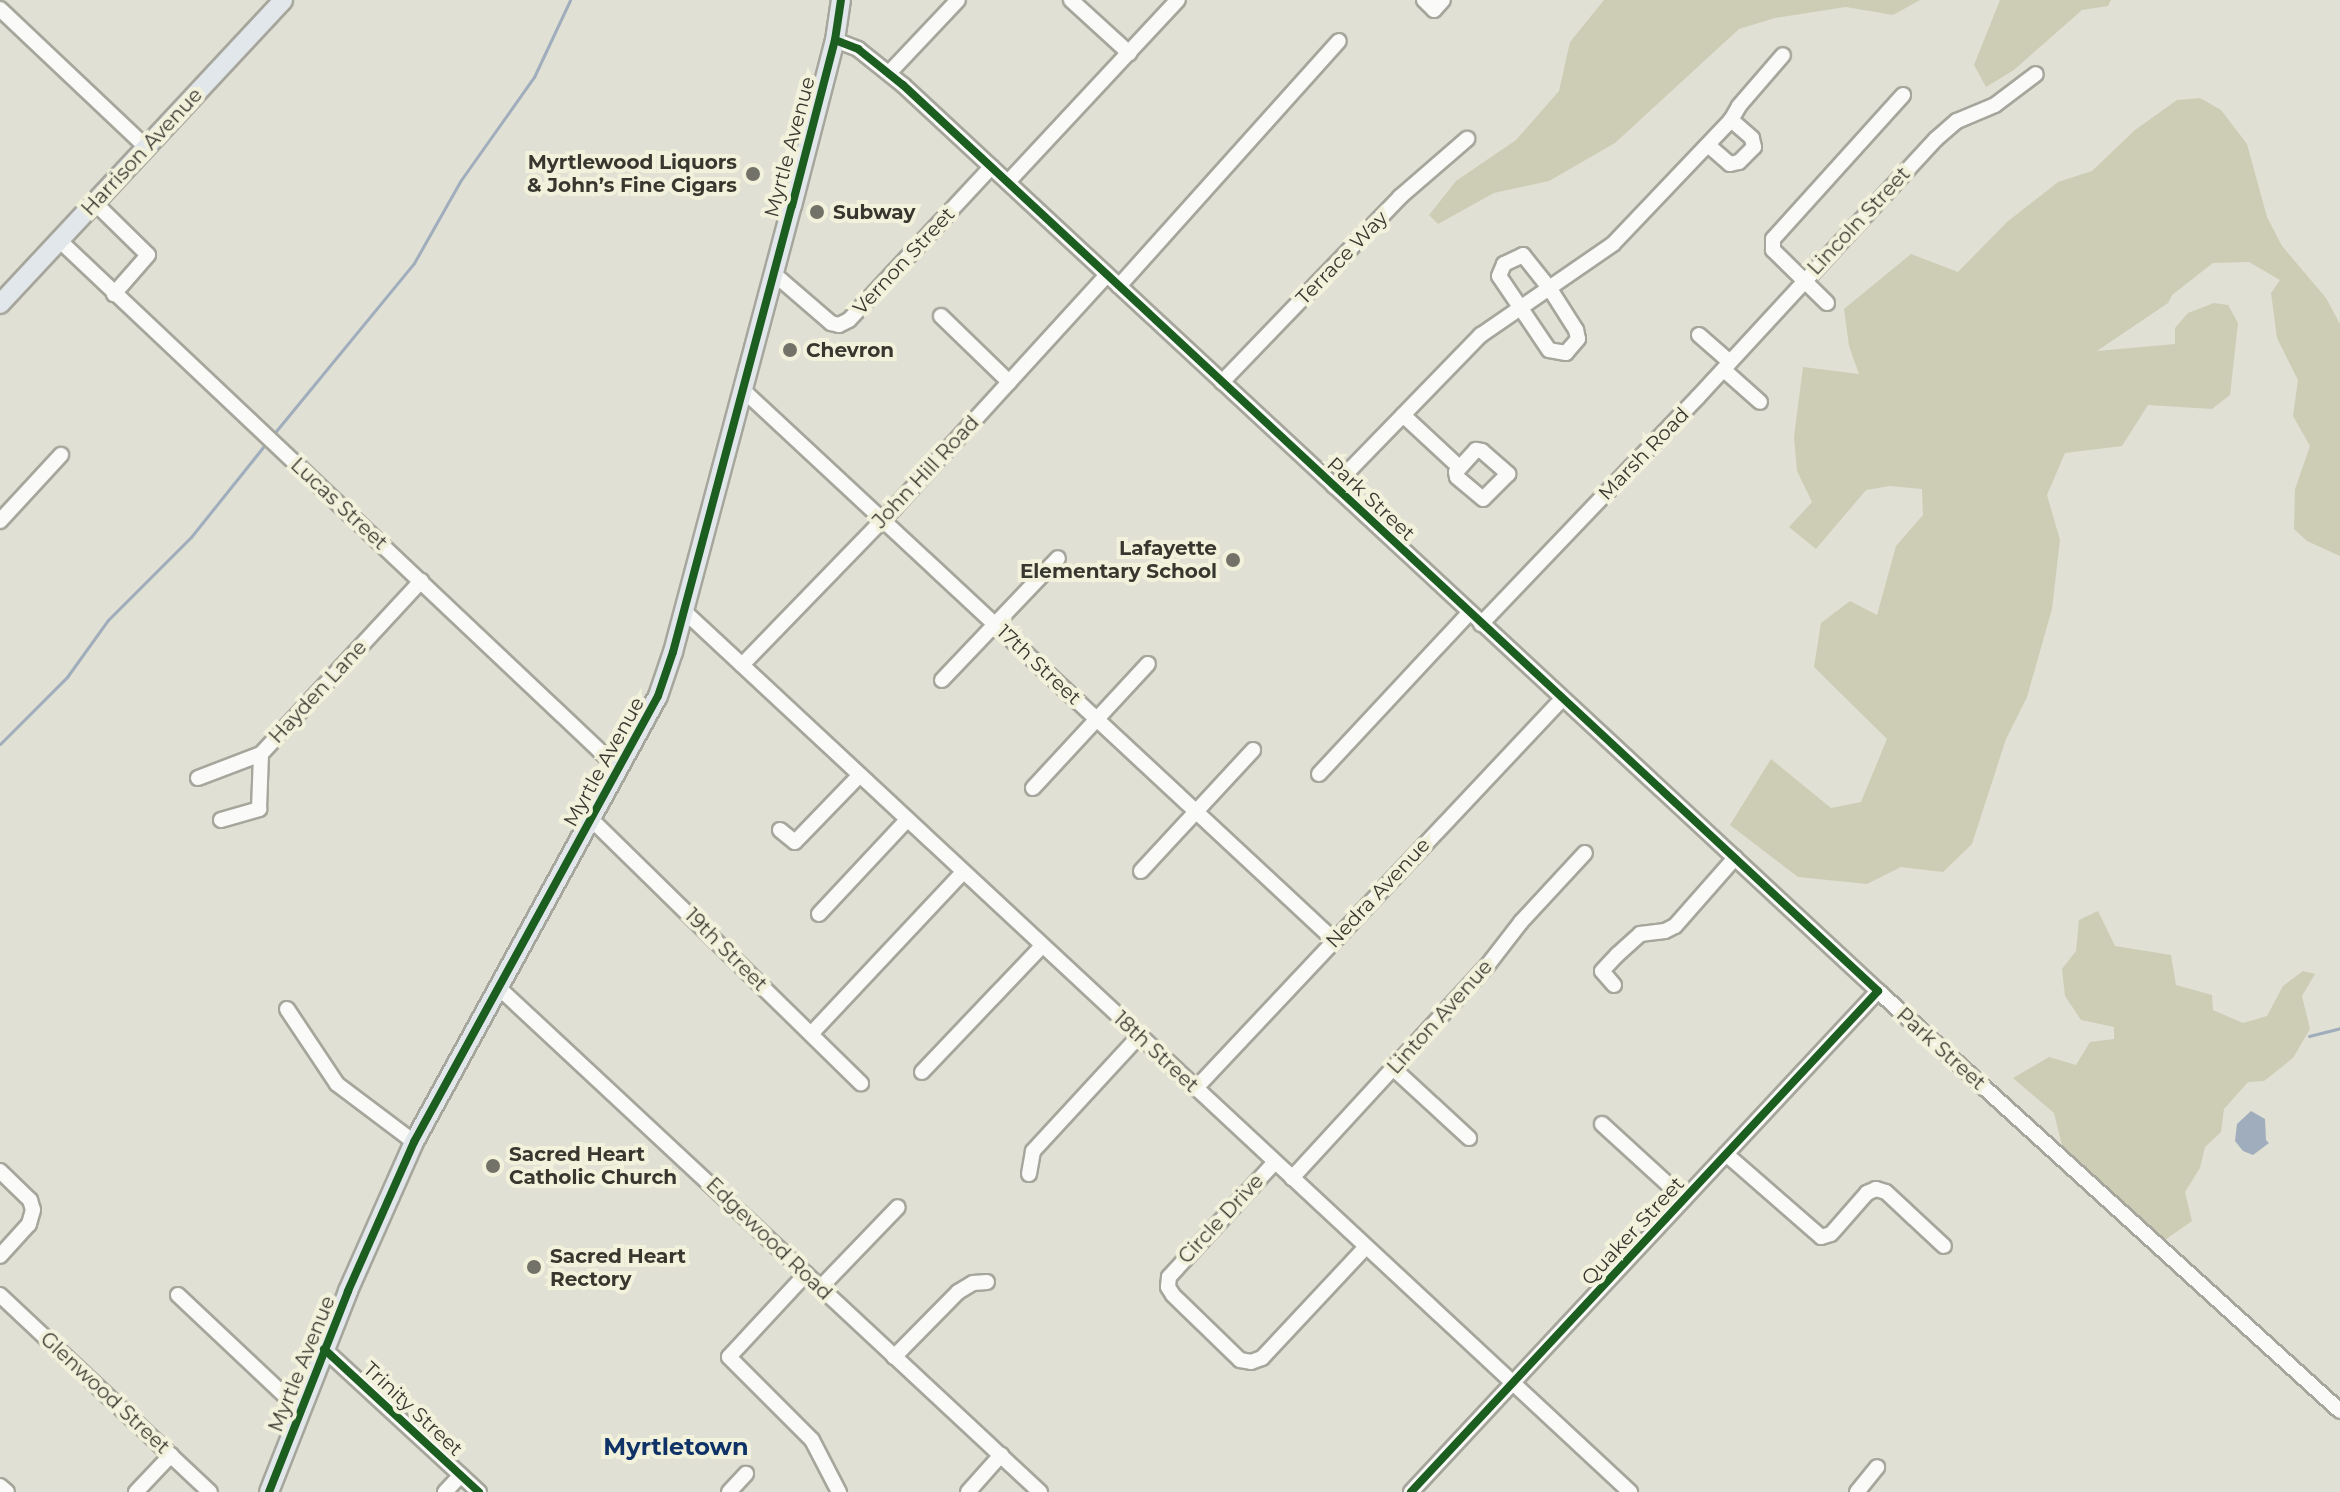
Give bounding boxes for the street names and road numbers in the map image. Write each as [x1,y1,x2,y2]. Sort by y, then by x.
street label: Myrtle Avenue [760,74,820,220]
street label: Harrison Avenue [77,83,207,221]
street label: Lincoln Street [1803,162,1915,280]
street label: Vernon Street [848,202,960,320]
street label: Terrace Way [1291,206,1393,310]
street label: Marsh Road [1594,403,1694,505]
street label: John Hill Road [868,411,984,533]
street label: Park Street [1322,452,1420,546]
street label: Lucas Street [286,453,392,555]
street label: 17th Street [992,620,1086,710]
street label: Hayden Lane [264,636,372,748]
street label: Myrtle Avenue [558,693,650,831]
street label: Nedra Avenue [1321,833,1435,953]
street label: 19th Street [680,904,772,996]
street label: Linton Avenue [1383,955,1497,1079]
street label: Park Street [1892,1003,1990,1095]
street label: 18th Street [1109,1007,1203,1097]
street label: Circle Drive [1174,1169,1268,1269]
street label: Quaker Street [1577,1172,1689,1290]
street label: Edgewood Road [701,1173,837,1305]
street label: Myrtle Avenue [264,1292,340,1436]
street label: Glenwood Street [35,1327,175,1459]
street label: Trinity Street [358,1357,468,1461]

